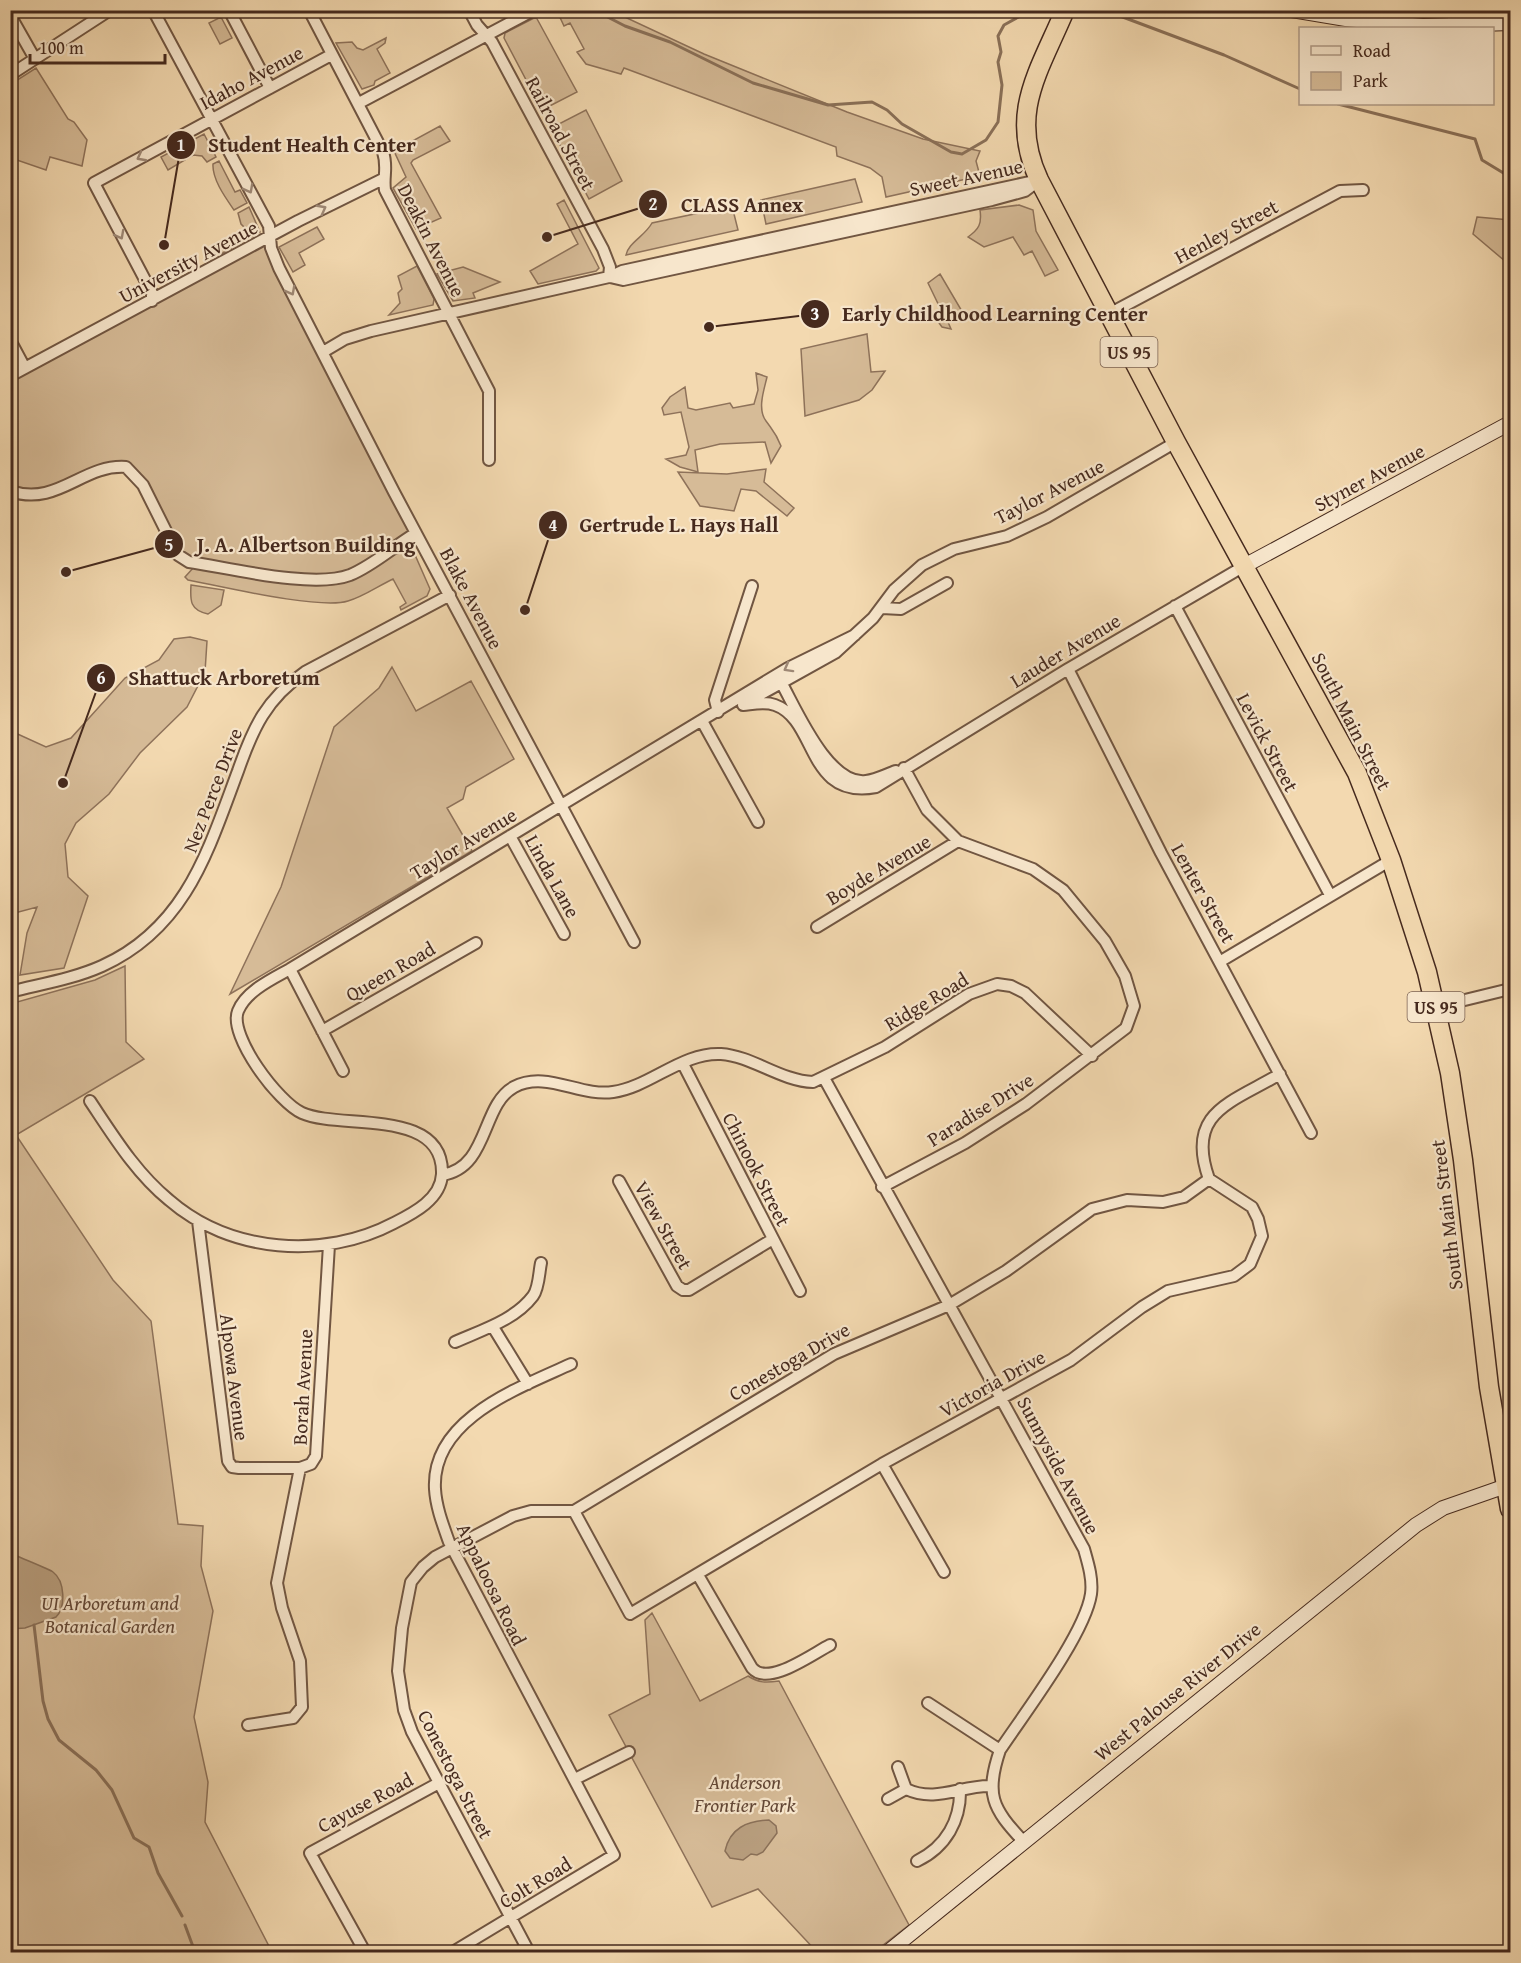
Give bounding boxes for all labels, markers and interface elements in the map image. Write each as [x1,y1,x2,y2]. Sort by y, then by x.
scale bar [30,27,165,65]
legend [1299,27,1494,105]
text: 100 m [39,34,84,61]
text: Road [1353,37,1391,64]
street label: Idaho Avenue [194,38,308,116]
text: Park [1353,67,1389,94]
street label: Railroad Street [519,71,603,195]
callout: Student Health Center [166,125,428,164]
text: Student Health Center [208,129,416,160]
text: 1 [176,131,186,158]
one-way arrow [137,150,147,161]
street label: Sweet Avenue [907,151,1025,203]
street label: Deakin Avenue [391,178,473,302]
one-way arrow [242,183,253,194]
callout: CLASS Annex [638,185,815,224]
text: CLASS Annex [681,189,803,220]
text: 2 [648,190,658,217]
street label: Henley Street [1169,191,1283,271]
one-way arrow [316,205,326,216]
street label: University Avenue [113,212,263,310]
one-way arrow [113,229,124,239]
one-way arrow [284,284,295,295]
callout: Early Childhood Learning Center [800,294,1160,333]
text: Early Childhood Learning Center [842,298,1148,329]
text: 3 [810,300,820,327]
road number: US 95 [1100,337,1158,367]
street label: Styner Avenue [1309,436,1429,518]
street label: Taylor Avenue [989,451,1109,531]
callout: Gertrude L. Hays Hall [538,505,790,544]
text: Gertrude L. Hays Hall [580,509,779,540]
text: 4 [548,511,558,538]
callout: J. A. Albertson Building [154,525,427,564]
text: J. A. Albertson Building [194,529,416,560]
text: 5 [164,531,174,558]
street label: Blake Avenue [433,542,511,654]
street label: Lauder Avenue [1004,606,1126,694]
street label: South Main Street [1305,647,1399,795]
callout: Shattuck Arboretum [86,658,331,697]
one-way arrow [784,661,794,672]
text: Shattuck Arboretum [128,662,320,693]
text: 6 [96,664,106,691]
street label: Levick Street [1230,687,1306,797]
street label: Nez Perce Drive [175,724,249,856]
street label: Taylor Avenue [404,800,522,886]
street label: Boyde Avenue [820,826,936,912]
street label: Linda Lane [518,829,588,923]
street label: Lenter Street [1165,838,1243,948]
street label: Queen Road [340,933,440,1008]
street label: Ridge Road [879,964,974,1037]
road number: US 95 [1408,992,1464,1022]
street label: Paradise Drive [921,1065,1039,1153]
street label: Chinook Street [716,1107,798,1231]
street label: South Main Street [1422,1138,1470,1292]
street label: View Street [628,1175,700,1275]
street label: Alpowa Avenue [213,1312,257,1442]
street label: Conestoga Drive [723,1315,855,1407]
street label: Borah Avenue [284,1328,320,1446]
street label: Victoria Drive [934,1342,1050,1424]
street label: Sunnyside Avenue [1010,1391,1108,1539]
street label: Appaloosa Road [450,1518,534,1650]
park label: UI Arboretum and Botanical Garden [41,1588,179,1640]
street label: West Palouse River Drive [1087,1615,1267,1767]
street label: Conestoga Street [411,1704,501,1844]
street label: Cayuse Road [312,1764,418,1839]
park label: Anderson Frontier Park [693,1767,797,1819]
street label: Colt Road [493,1849,577,1915]

